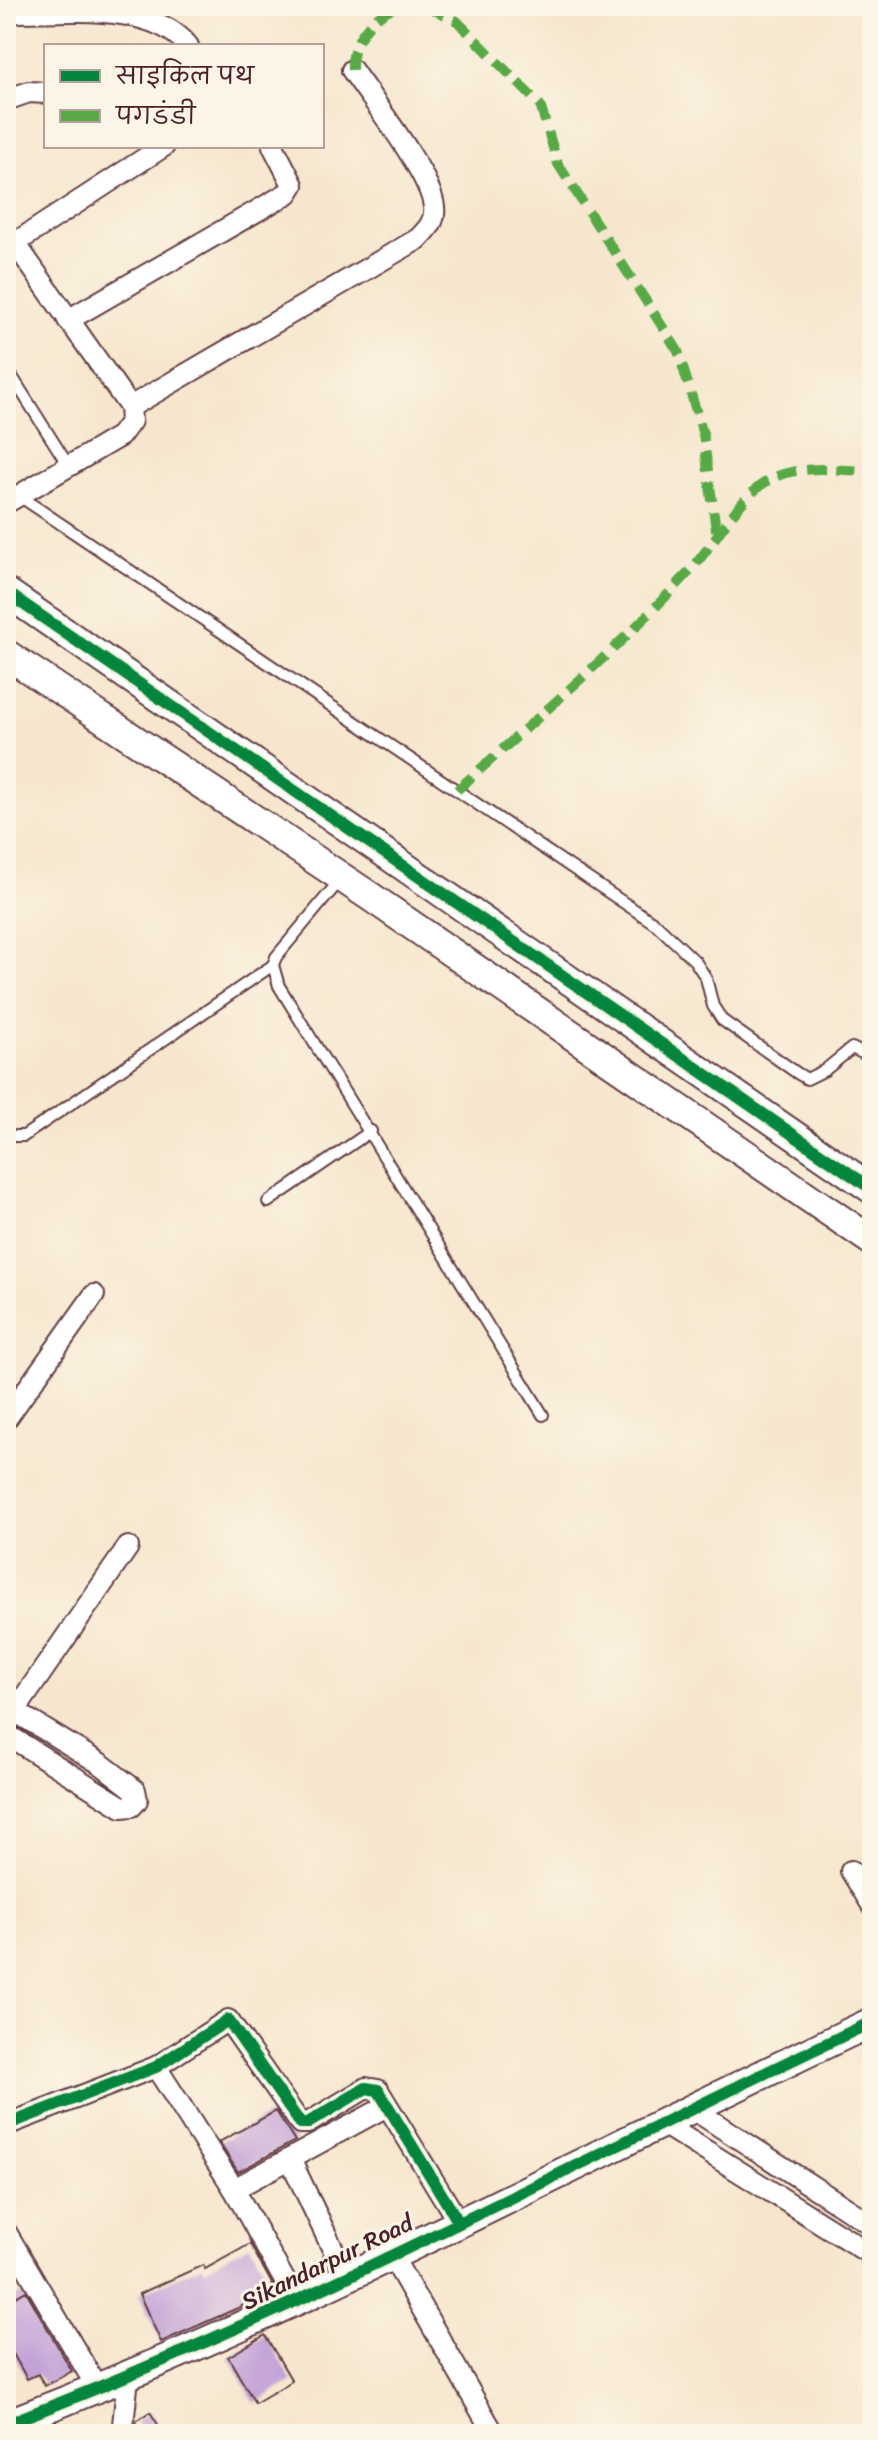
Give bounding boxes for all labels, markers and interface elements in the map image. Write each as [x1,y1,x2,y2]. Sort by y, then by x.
legend [44,44,324,148]
text: साइकिल पथ [114,55,256,97]
text: पगडंडी [114,95,197,137]
street label: Sikandarpur Road [234,2201,422,2322]

